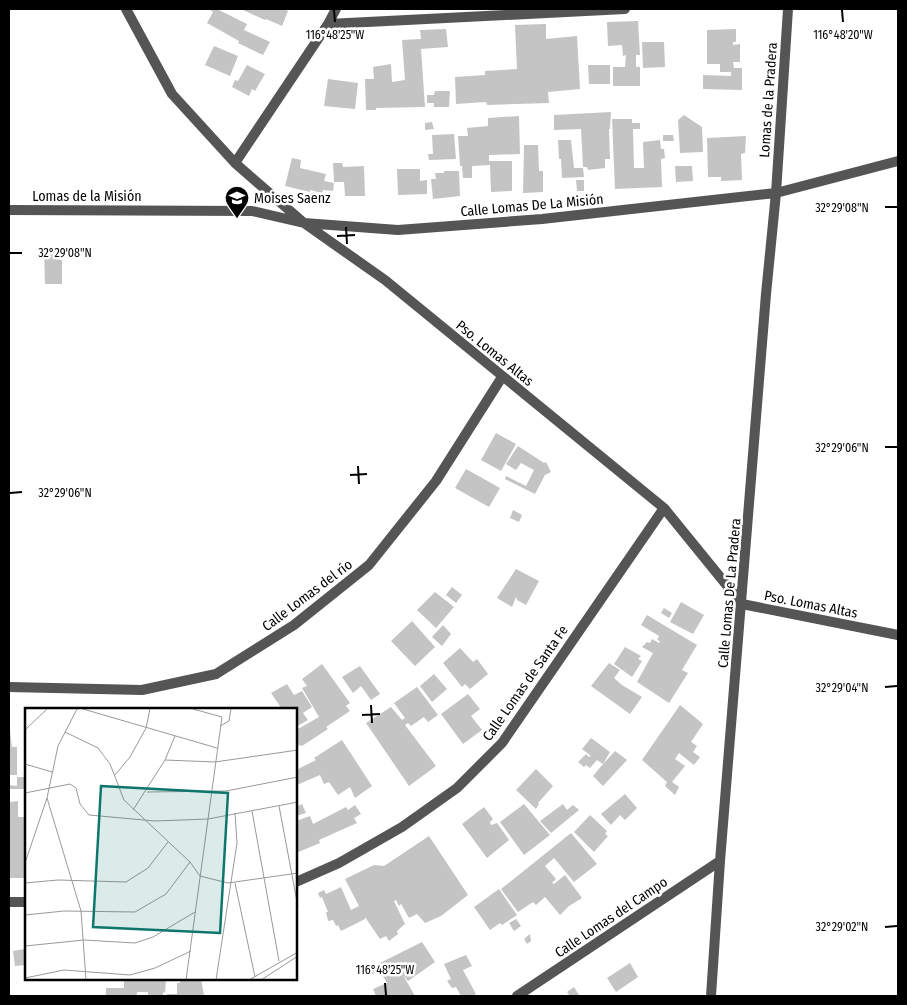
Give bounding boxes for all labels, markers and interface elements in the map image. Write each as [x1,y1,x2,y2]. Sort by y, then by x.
text: 116°48'25"W [306,28,364,42]
text: 116°48'20"W [813,28,873,42]
street label: Lomas de la Pradera [756,42,781,158]
school or university icon: Moises Saenz [224,185,250,219]
street label: Lomas de la Misión [32,188,142,205]
place label: Moises Saenz [254,190,331,207]
street label: Calle Lomas De La Misión [460,191,604,220]
text: 32°29'08"N [815,201,869,215]
text: 32°29'08"N [38,246,92,260]
street label: Pso. Lomas Altas [453,317,537,390]
text: 32°29'06"N [815,441,869,455]
text: 32°29'06"N [38,486,92,500]
street label: Calle Lomas De La Pradera [714,517,745,668]
street label: Calle Lomas del río [259,556,356,635]
street label: Pso. Lomas Altas [763,587,859,622]
street label: Calle Lomas de Santa Fe [479,622,572,744]
text: 32°29'04"N [816,681,868,695]
inset map [25,708,298,980]
street label: Calle Lomas del Campo [552,873,671,961]
text: 32°29'02"N [816,920,868,934]
text: 116°48'25"W [356,963,414,977]

